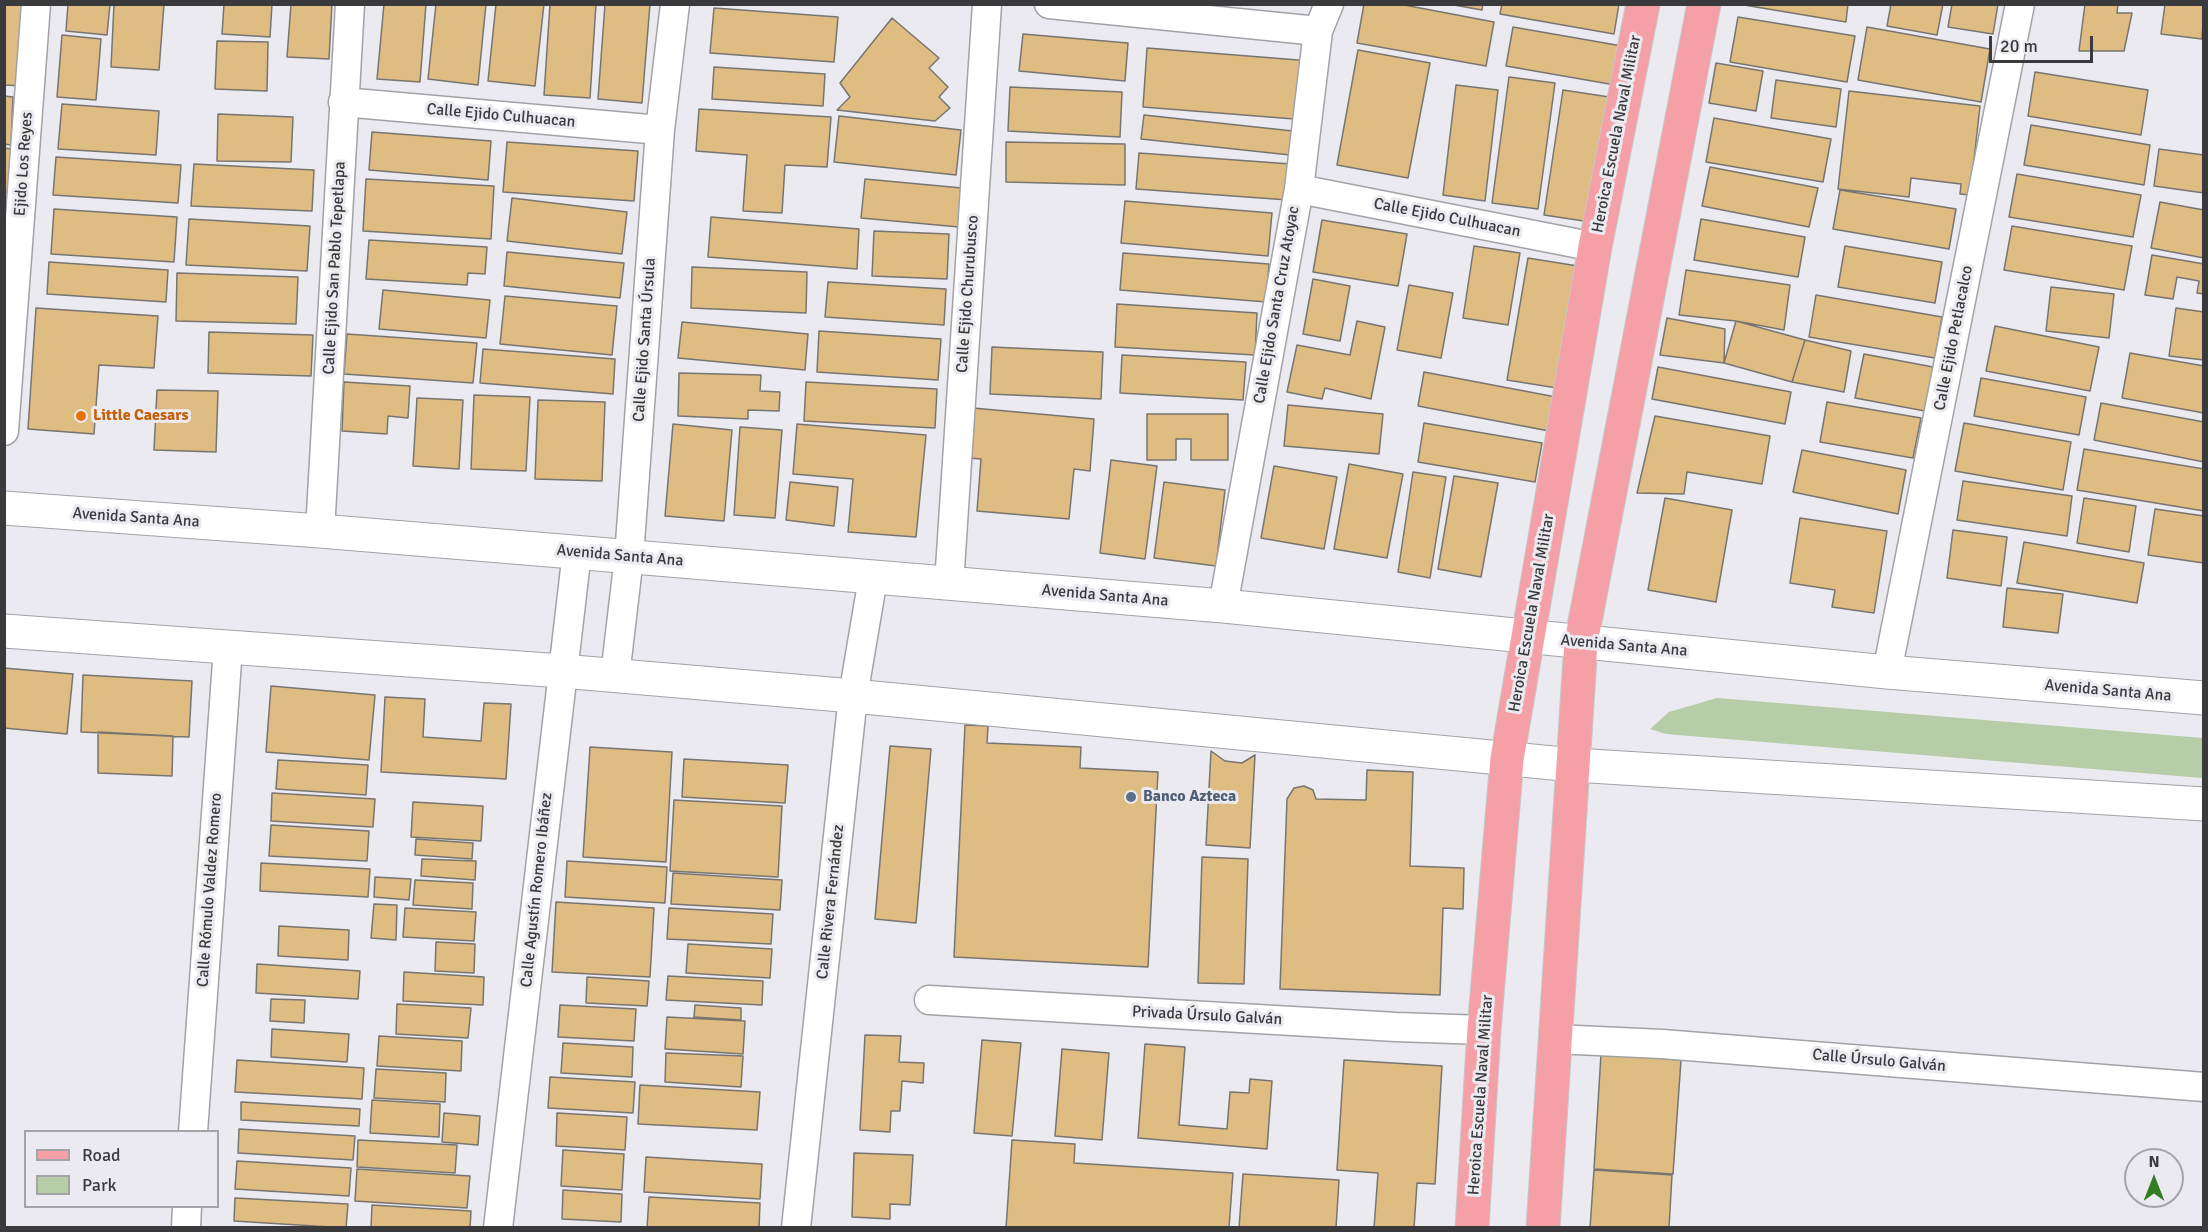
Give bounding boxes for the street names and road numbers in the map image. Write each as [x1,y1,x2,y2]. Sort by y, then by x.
street label: Heroica Escuela Naval Militar [1588,34,1646,234]
street label: Calle Ejido Culhuacan [426,100,576,132]
street label: Ejido Los Reyes [11,111,37,217]
street label: Calle Ejido San Pablo Tepetlapa [320,161,350,375]
street label: Calle Ejido Culhuacan [1372,194,1522,242]
street label: Calle Ejido Santa Cruz Atoyac [1250,205,1304,405]
street label: Calle Ejido Churubusco [953,214,983,374]
street label: Calle Ejido Santa Úrsula [630,257,660,423]
street label: Calle Ejido Petlacalco [1931,264,1977,412]
street label: Avenida Santa Ana [72,504,200,532]
street label: Heroica Escuela Naval Militar [1505,512,1559,714]
street label: Avenida Santa Ana [556,541,684,571]
street label: Avenida Santa Ana [1041,581,1169,611]
street label: Avenida Santa Ana [1560,631,1688,661]
street label: Avenida Santa Ana [2044,676,2172,706]
street label: Calle Rómulo Valdez Romero [194,792,226,988]
street label: Calle Agustín Romero Ibáñez [517,792,557,988]
street label: Calle Rivera Fernández [813,824,849,980]
street label: Heroica Escuela Naval Militar [1464,994,1498,1196]
street label: Privada Úrsulo Galván [1131,1002,1283,1030]
street label: Calle Úrsulo Galván [1811,1046,1947,1076]

